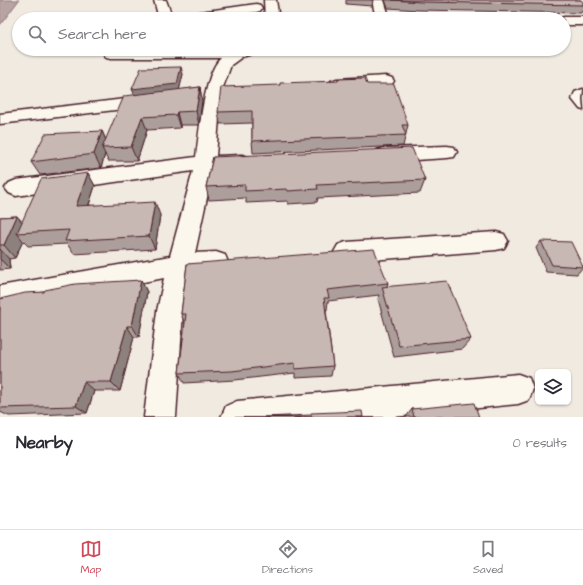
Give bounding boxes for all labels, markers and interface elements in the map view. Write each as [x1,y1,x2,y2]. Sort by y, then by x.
search box [12,12,571,56]
icon: search [26,23,48,45]
text: Search here [58,24,147,45]
map controls [535,369,571,405]
button: layers [535,369,571,405]
text: Nearby [16,431,73,455]
text: 0 results [512,434,567,452]
tab: Map [80,538,102,577]
tab: Directions [262,538,313,577]
tab: Saved [473,538,503,577]

